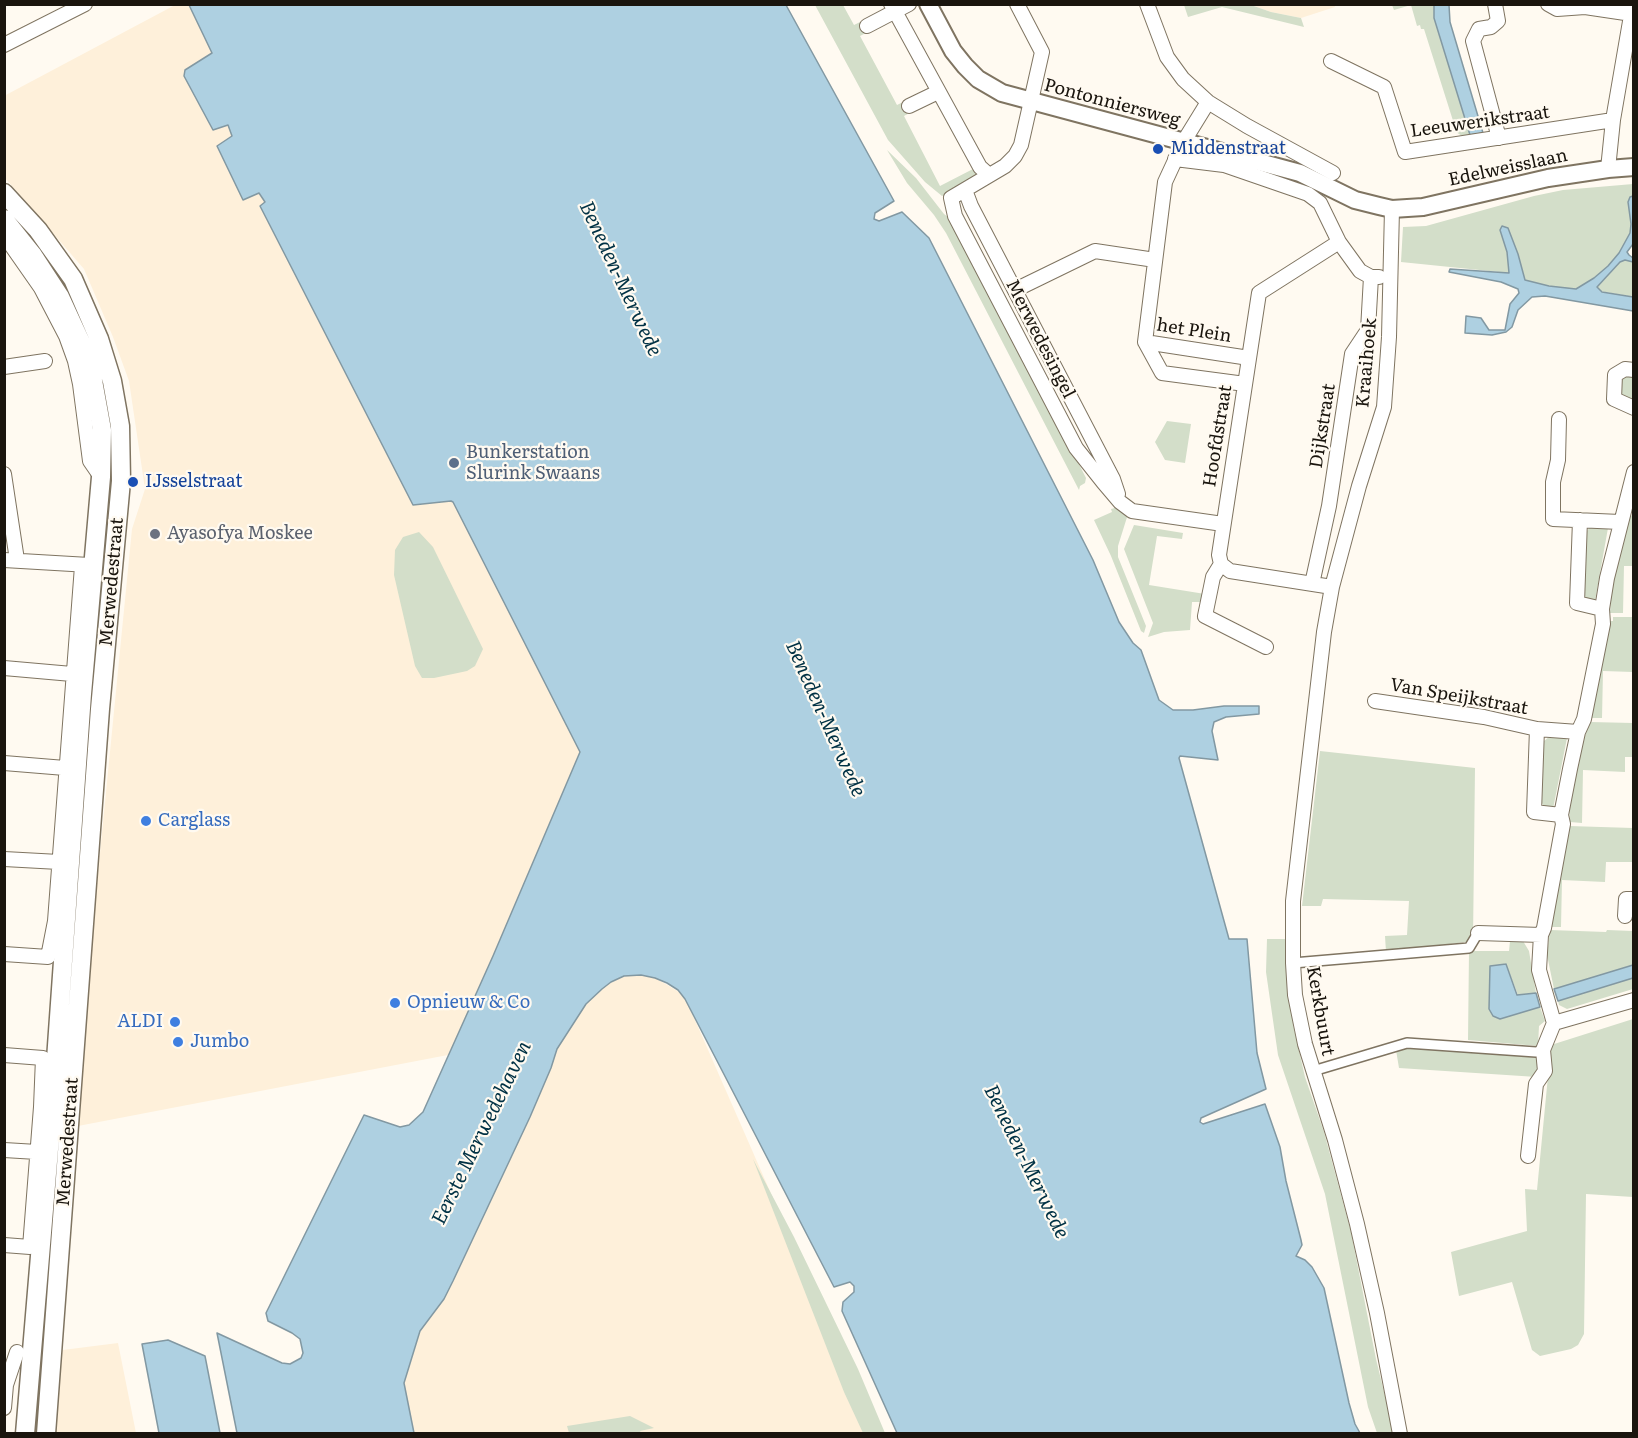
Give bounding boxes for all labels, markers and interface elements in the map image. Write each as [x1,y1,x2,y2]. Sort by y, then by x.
street label: Pontonniersweg [1042,74,1182,132]
street label: Leeuwerikstraat [1409,102,1551,142]
place label: Middenstraat [1170,138,1286,160]
marker: Middenstraat [1151,142,1165,156]
street label: Edelweisslaan [1447,145,1569,191]
water label: Beneden-Merwede [574,198,666,360]
street label: Merwedesingel [1001,276,1079,402]
street label: het Plein [1155,314,1233,348]
street label: Kraaihoek [1352,317,1382,409]
street label: Dijkstraat [1306,382,1340,470]
street label: Hoofdstraat [1199,383,1237,489]
place label: Bunkerstation Slurink Swaans [466,442,600,484]
marker: Bunkerstation Slurink Swaans [447,456,461,470]
place label: IJsselstraat [145,471,243,493]
marker: IJsselstraat [126,475,140,489]
street label: Merwedestraat [96,517,128,647]
place label: Ayasofya Moskee [167,523,313,545]
marker: Ayasofya Moskee [148,527,162,541]
water label: Beneden-Merwede [780,637,870,801]
street label: Van Speijkstraat [1388,674,1530,720]
place label: Carglass [158,810,230,832]
marker: Carglass [139,814,153,828]
street label: Kerkbuurt [1301,964,1339,1058]
place label: Opnieuw & Co [407,992,530,1014]
marker: Opnieuw & Co [388,996,402,1010]
place label: ALDI [117,1011,163,1033]
marker: ALDI [168,1015,182,1029]
place label: Jumbo [190,1031,249,1053]
marker: Jumbo [171,1035,185,1049]
water label: Eerste Merwedehaven [427,1037,537,1229]
street label: Merwedestraat [53,1077,83,1207]
water label: Beneden-Merwede [978,1081,1074,1243]

